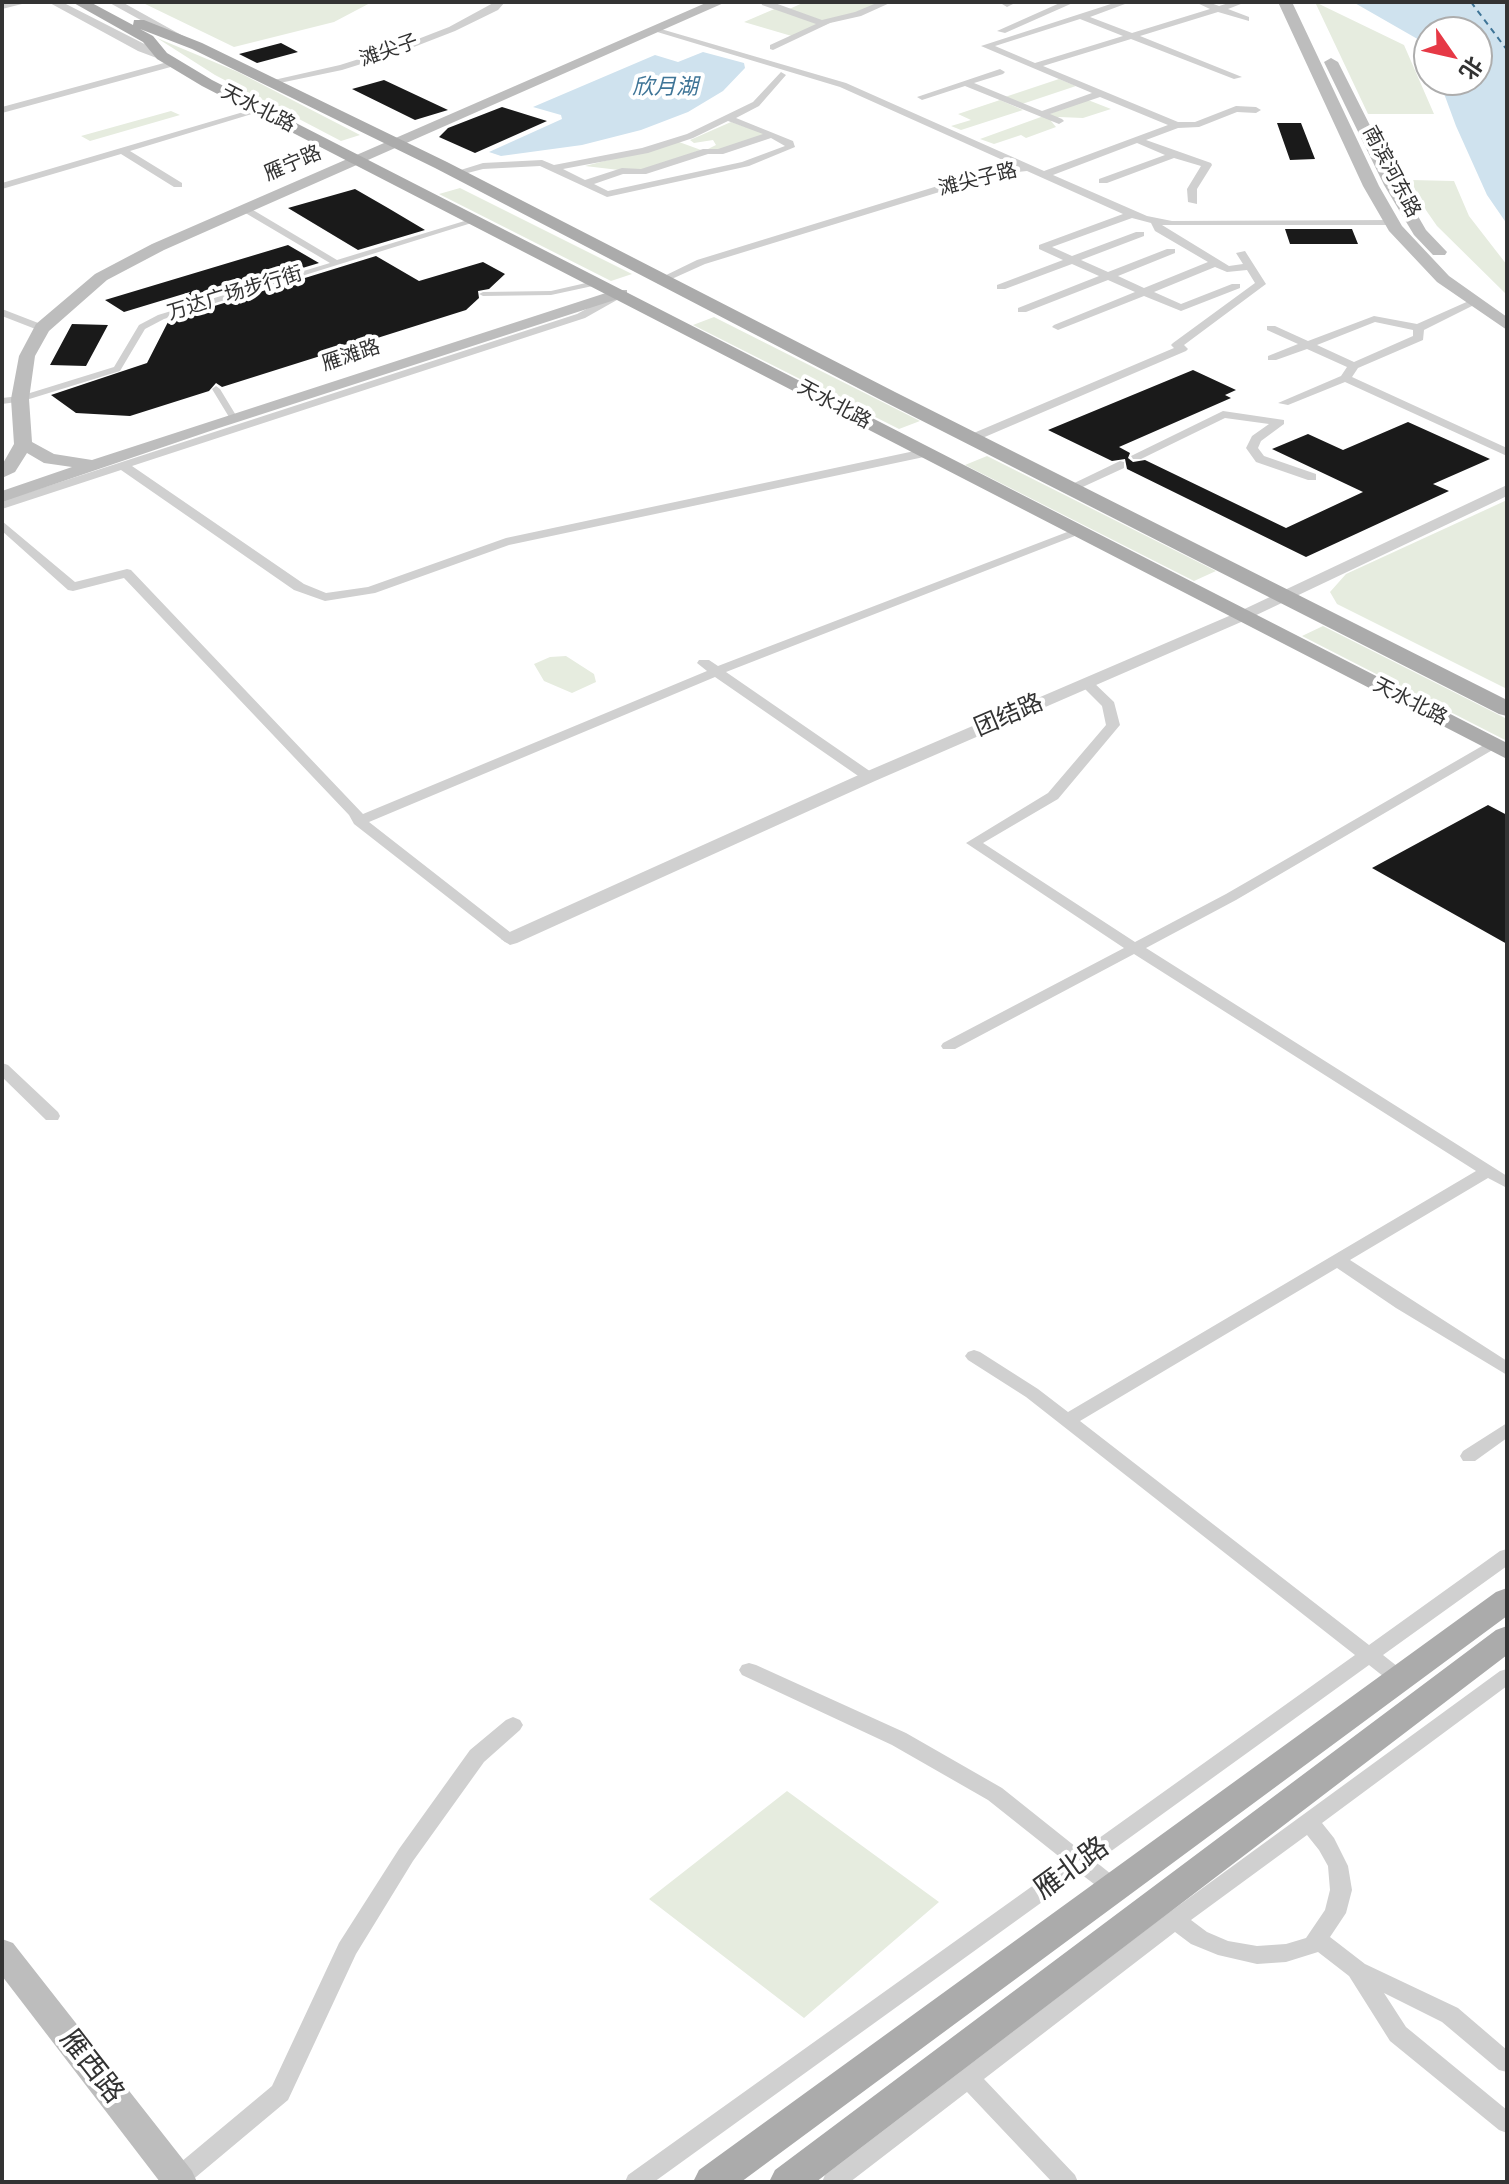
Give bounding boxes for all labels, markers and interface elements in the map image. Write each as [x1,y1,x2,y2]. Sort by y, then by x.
north arrow [1413,16,1493,96]
street label: 滩尖子 [357,30,421,72]
text: 北 [1453,51,1489,85]
water label: 欣月湖 [632,75,698,101]
street label: 天水北路 [217,80,299,138]
street label: 南滨河东路 [1357,122,1425,222]
street label: 雁宁路 [261,141,325,187]
street label: 滩尖子路 [936,159,1020,201]
street label: 万达广场步行街 [165,262,305,326]
street label: 雁滩路 [319,335,383,377]
street label: 天水北路 [793,376,875,434]
street label: 天水北路 [1369,673,1451,731]
street label: 团结路 [970,689,1048,743]
street label: 雁北路 [1028,1831,1116,1907]
street label: 雁西路 [52,2024,130,2110]

